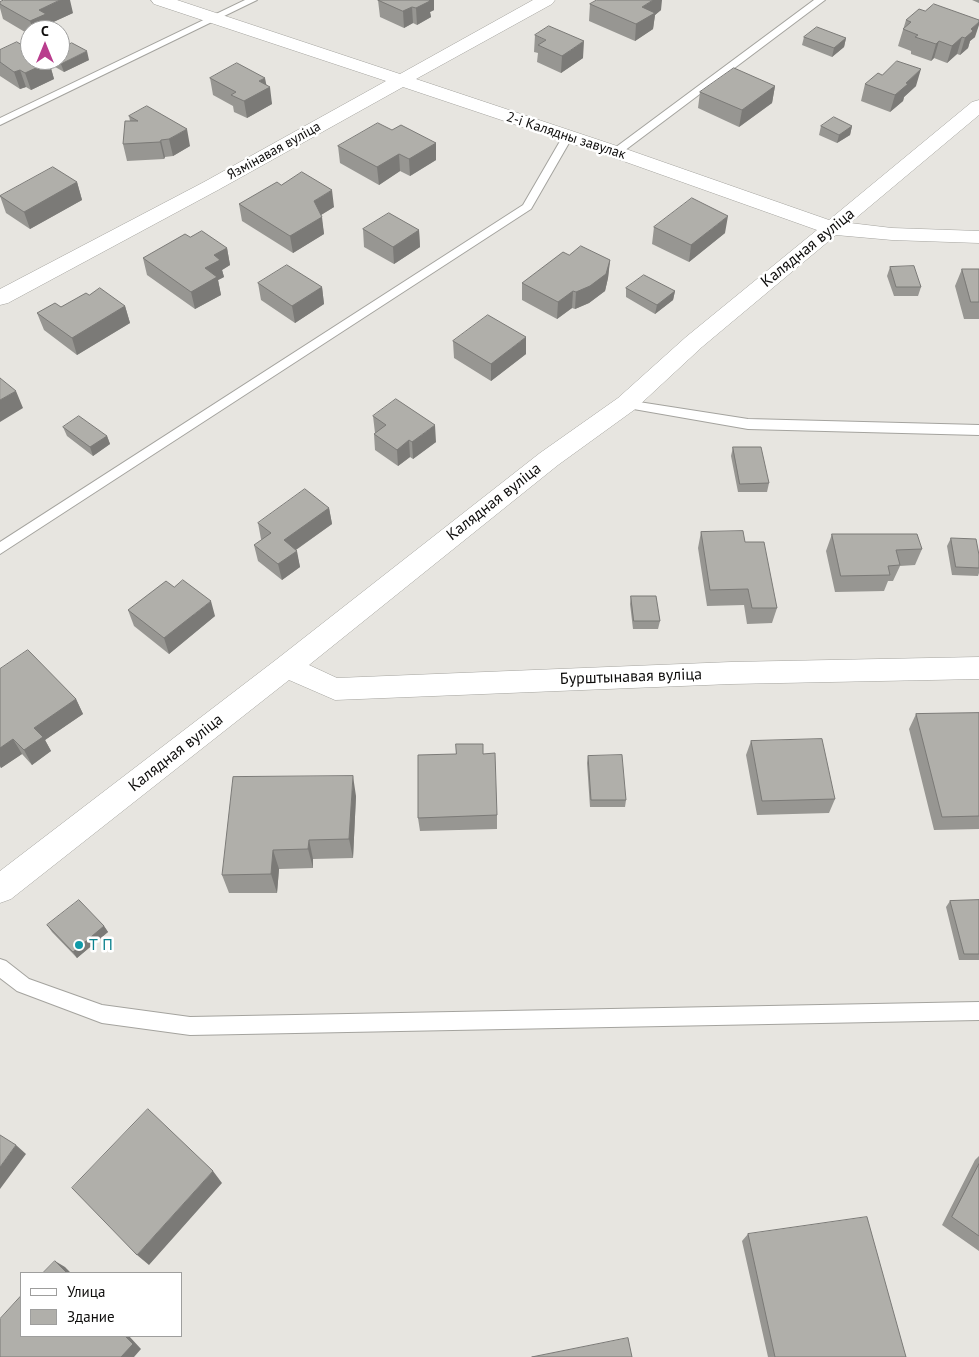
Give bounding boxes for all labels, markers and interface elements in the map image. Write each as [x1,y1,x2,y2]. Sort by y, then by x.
north arrow [20,20,70,70]
text: С [41,22,49,40]
street label: 2-і Калядны завулак [504,109,628,163]
street label: Язмінавая вуліца [224,118,324,184]
street label: Калядная вуліца [757,204,859,292]
street label: Калядная вуліца [443,459,545,545]
street label: Бурштынавая вуліца [560,665,702,689]
street label: Калядная вуліца [125,710,227,796]
place label: Т П [89,935,113,955]
marker: Т П [73,939,85,951]
legend [20,1272,182,1337]
text: Улица [67,1282,105,1301]
text: Здание [67,1307,115,1326]

